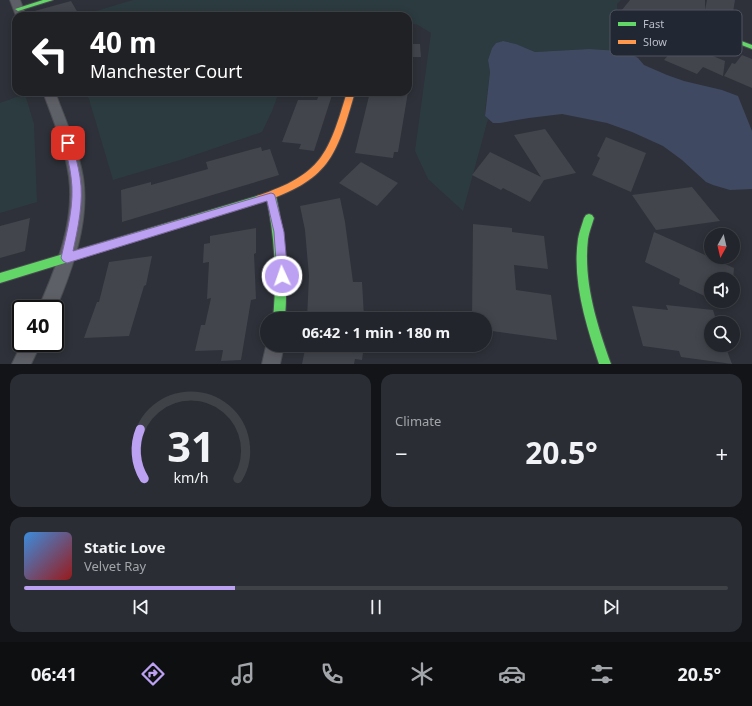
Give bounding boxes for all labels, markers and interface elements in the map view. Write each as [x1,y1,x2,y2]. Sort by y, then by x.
legend [610,10,742,56]
text: Fast [643,16,664,31]
text: 40 m [90,23,157,61]
icon: left [24,28,76,80]
text: Slow [643,34,667,49]
text: Manchester Court [90,59,242,83]
pin [51,126,85,160]
icon: arrive [57,132,79,154]
north arrow [704,228,740,264]
map controls [704,228,740,352]
position arrow [261,255,303,297]
button: sound [704,272,740,308]
speed limit sign: 40 [12,300,64,352]
button: search [704,316,740,352]
text: 06:42 · 1 min · 180 m [302,322,450,342]
text: Climate [395,412,441,430]
text: 31 [167,417,214,473]
text: 20.5° [525,432,598,473]
text: − [395,438,408,468]
text: + [715,438,728,468]
text: km/h [173,467,208,486]
text: Static Love [84,537,165,557]
text: Velvet Ray [84,557,146,575]
icon: previous [130,596,152,618]
icon: pause [365,596,387,618]
icon: next [600,596,622,618]
icon: directions [139,660,167,688]
icon: music [229,660,257,688]
icon: phone [318,660,346,688]
icon: climate [408,660,436,688]
icon: car [498,660,526,688]
icon: filters [588,660,616,688]
text: 06:41 [31,662,77,686]
text: 20.5° [677,662,721,686]

